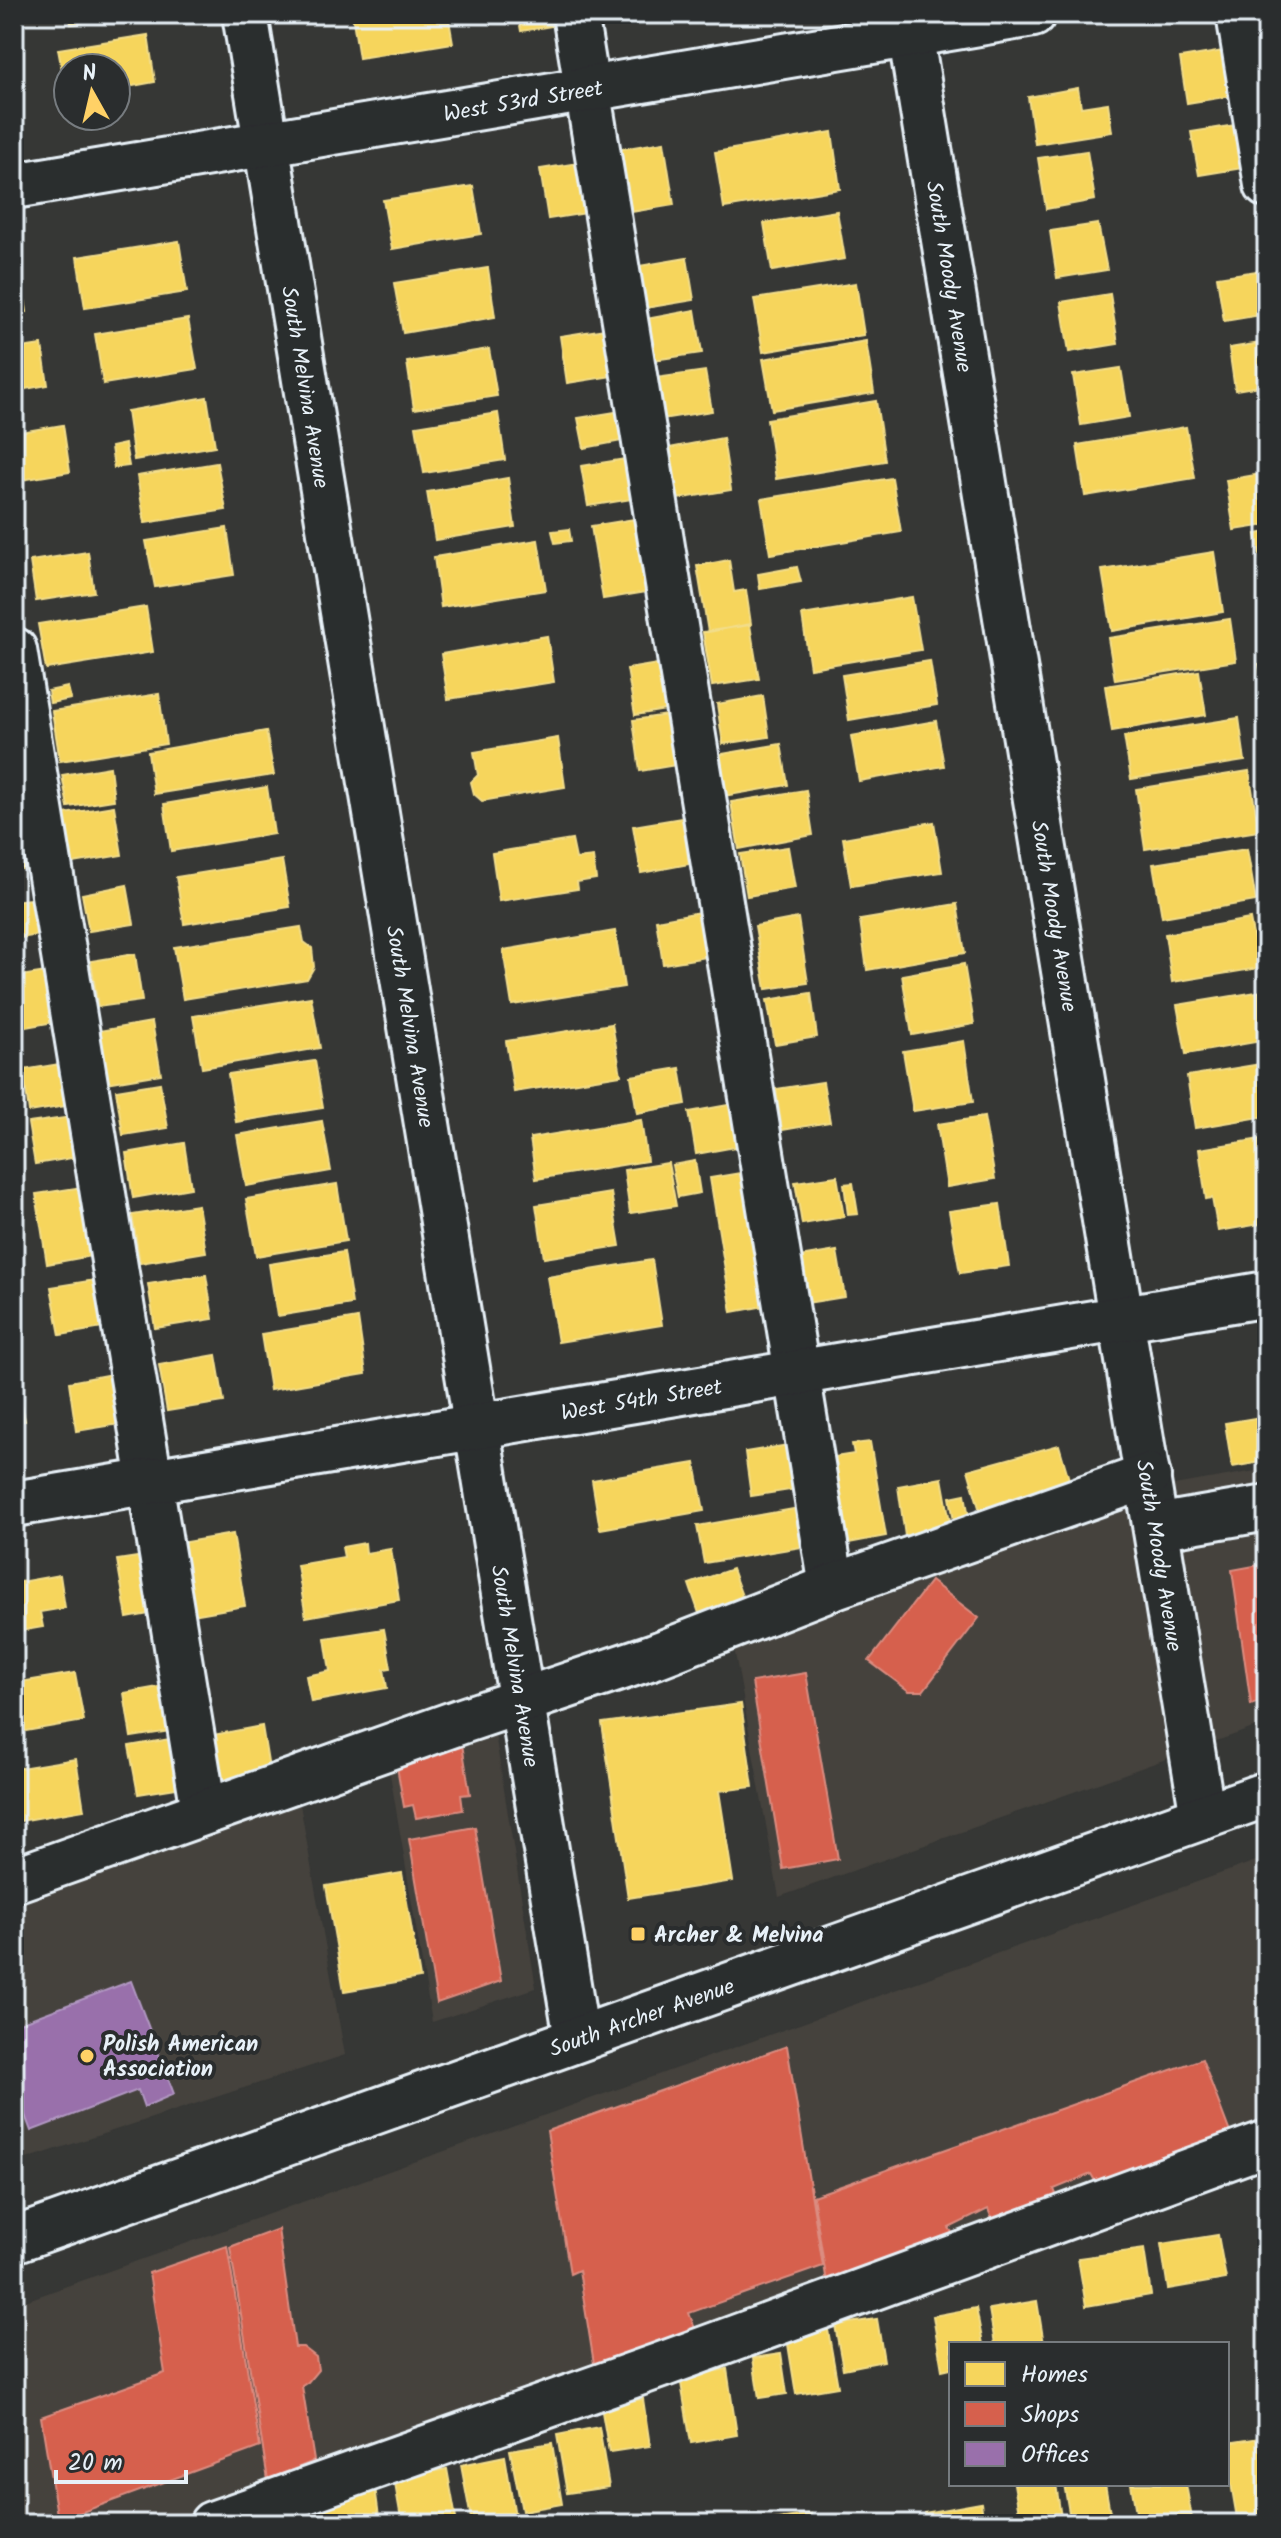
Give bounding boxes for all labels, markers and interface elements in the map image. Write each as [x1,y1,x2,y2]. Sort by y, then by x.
north arrow [52,52,132,132]
text: N [80,56,99,93]
street label: West 53rd Street [441,72,606,133]
street label: South Moody Avenue [915,179,981,375]
street label: South Melvina Avenue [270,284,338,491]
street label: South Moody Avenue [1020,818,1086,1015]
street label: South Melvina Avenue [375,923,442,1131]
street label: West 54th Street [559,1371,725,1432]
street label: South Moody Avenue [1125,1457,1191,1654]
street label: South Melvina Avenue [480,1563,547,1770]
place label: Archer & Melvina [654,1919,824,1954]
marker: Archer & Melvina [629,1925,647,1943]
street label: South Archer Avenue [545,1970,740,2068]
place label: Polish American Association [103,2028,258,2088]
marker: Polish American Association [78,2047,96,2065]
legend [949,2342,1229,2486]
text: Homes [1021,2356,1088,2395]
text: Shops [1021,2396,1079,2435]
scale bar [56,2434,186,2484]
text: Offices [1021,2436,1089,2475]
text: 20 m [68,2444,123,2483]

